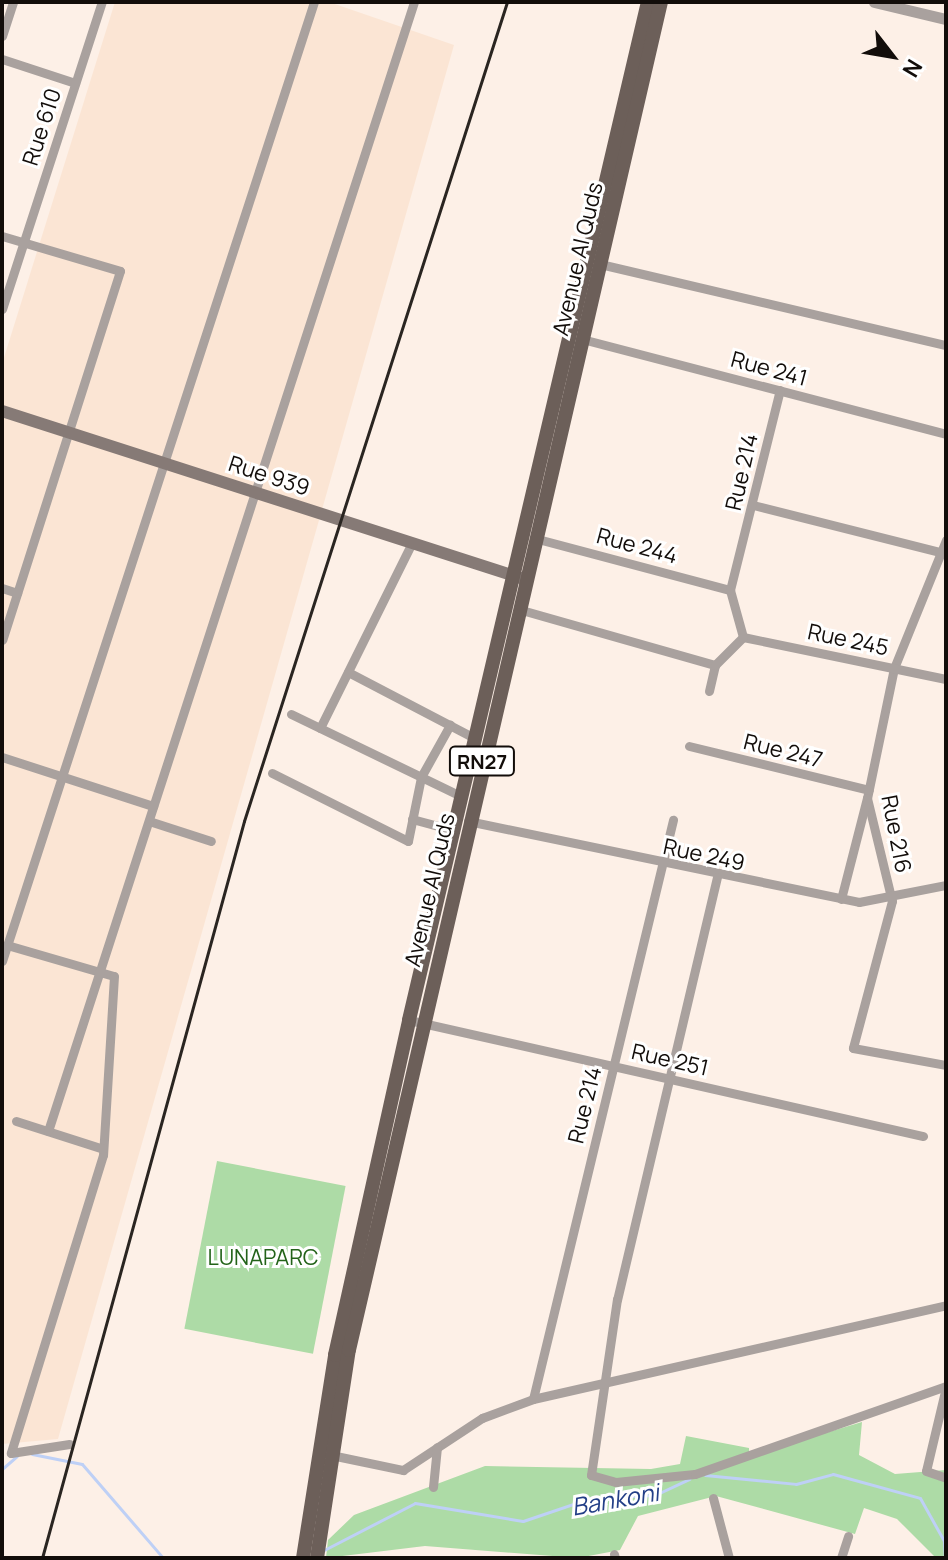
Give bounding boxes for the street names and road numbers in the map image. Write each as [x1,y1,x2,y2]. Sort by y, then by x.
street label: Rue 610 [17,85,67,169]
street label: Avenue Al Quds [548,180,608,338]
street label: Rue 241 [728,346,810,392]
street label: Rue 214 [720,431,764,513]
street label: Rue 939 [225,451,313,501]
street label: Rue 244 [594,523,680,569]
street label: Rue 245 [805,619,891,661]
street label: Rue 247 [741,728,825,774]
road number: RN27 [448,745,516,777]
street label: Rue 216 [876,793,916,875]
street label: Avenue Al Quds [400,811,460,969]
street label: Rue 249 [661,833,747,877]
street label: Rue 251 [629,1038,711,1082]
street label: Rue 214 [563,1064,607,1146]

